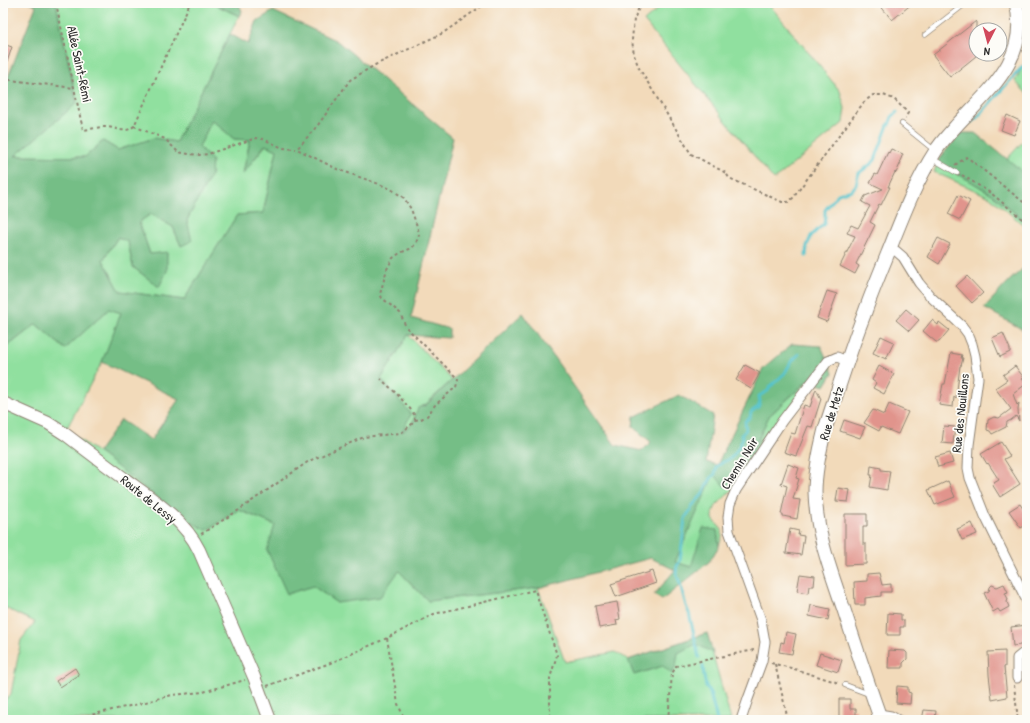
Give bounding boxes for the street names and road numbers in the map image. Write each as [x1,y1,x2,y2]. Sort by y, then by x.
street label: Allée Saint-Rémi [63,24,97,104]
street label: Rue des Nouillons [947,373,973,453]
street label: Rue de Metz [814,383,848,442]
street label: Chemin Noir [716,433,762,493]
street label: Route de Lessy [117,471,181,528]

